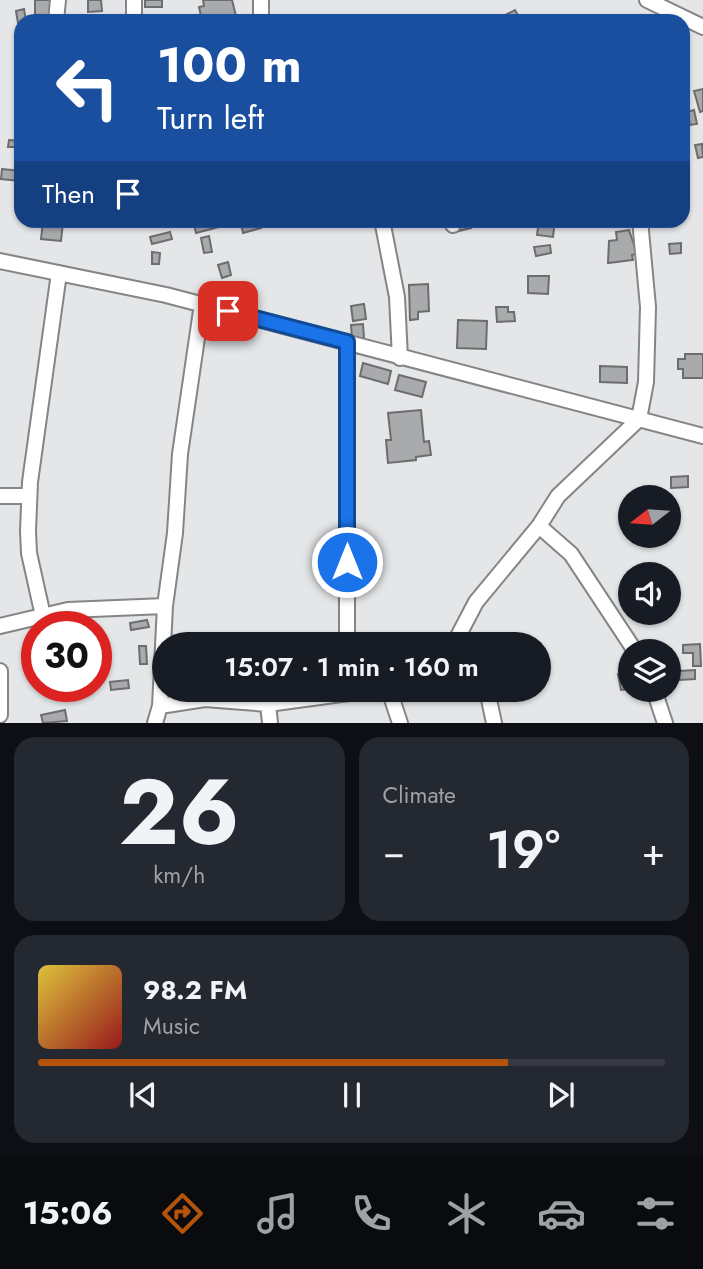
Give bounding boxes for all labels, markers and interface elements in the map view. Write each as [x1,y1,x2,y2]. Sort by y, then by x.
text: 100 m [157,30,302,100]
icon: left [42,42,133,133]
text: Turn left [157,95,264,141]
text: Then [42,175,95,213]
icon: arrive [109,175,147,213]
pin [198,281,258,341]
icon: arrive [209,292,247,330]
north arrow [618,485,681,548]
map controls [618,485,681,702]
position arrow [310,525,384,599]
button: sound [618,562,681,625]
speed limit sign: 30 [21,611,112,702]
button: layers [618,639,681,702]
text: 15:07 · 1 min · 160 m [224,648,479,686]
text: 26 [119,747,240,878]
text: Climate [383,778,456,812]
text: 19° [486,812,560,888]
text: − [383,824,405,879]
text: + [642,824,665,879]
text: km/h [153,858,205,892]
text: 98.2 FM [143,971,247,1009]
text: Music [143,1009,200,1043]
icon: previous [124,1076,162,1114]
icon: pause [333,1076,371,1114]
icon: next [542,1076,580,1114]
icon: directions [158,1189,207,1238]
icon: music [253,1189,302,1238]
icon: phone [347,1189,396,1238]
icon: climate [442,1189,491,1238]
icon: car [537,1189,586,1238]
icon: filters [631,1189,680,1238]
text: 15:06 [23,1190,113,1236]

